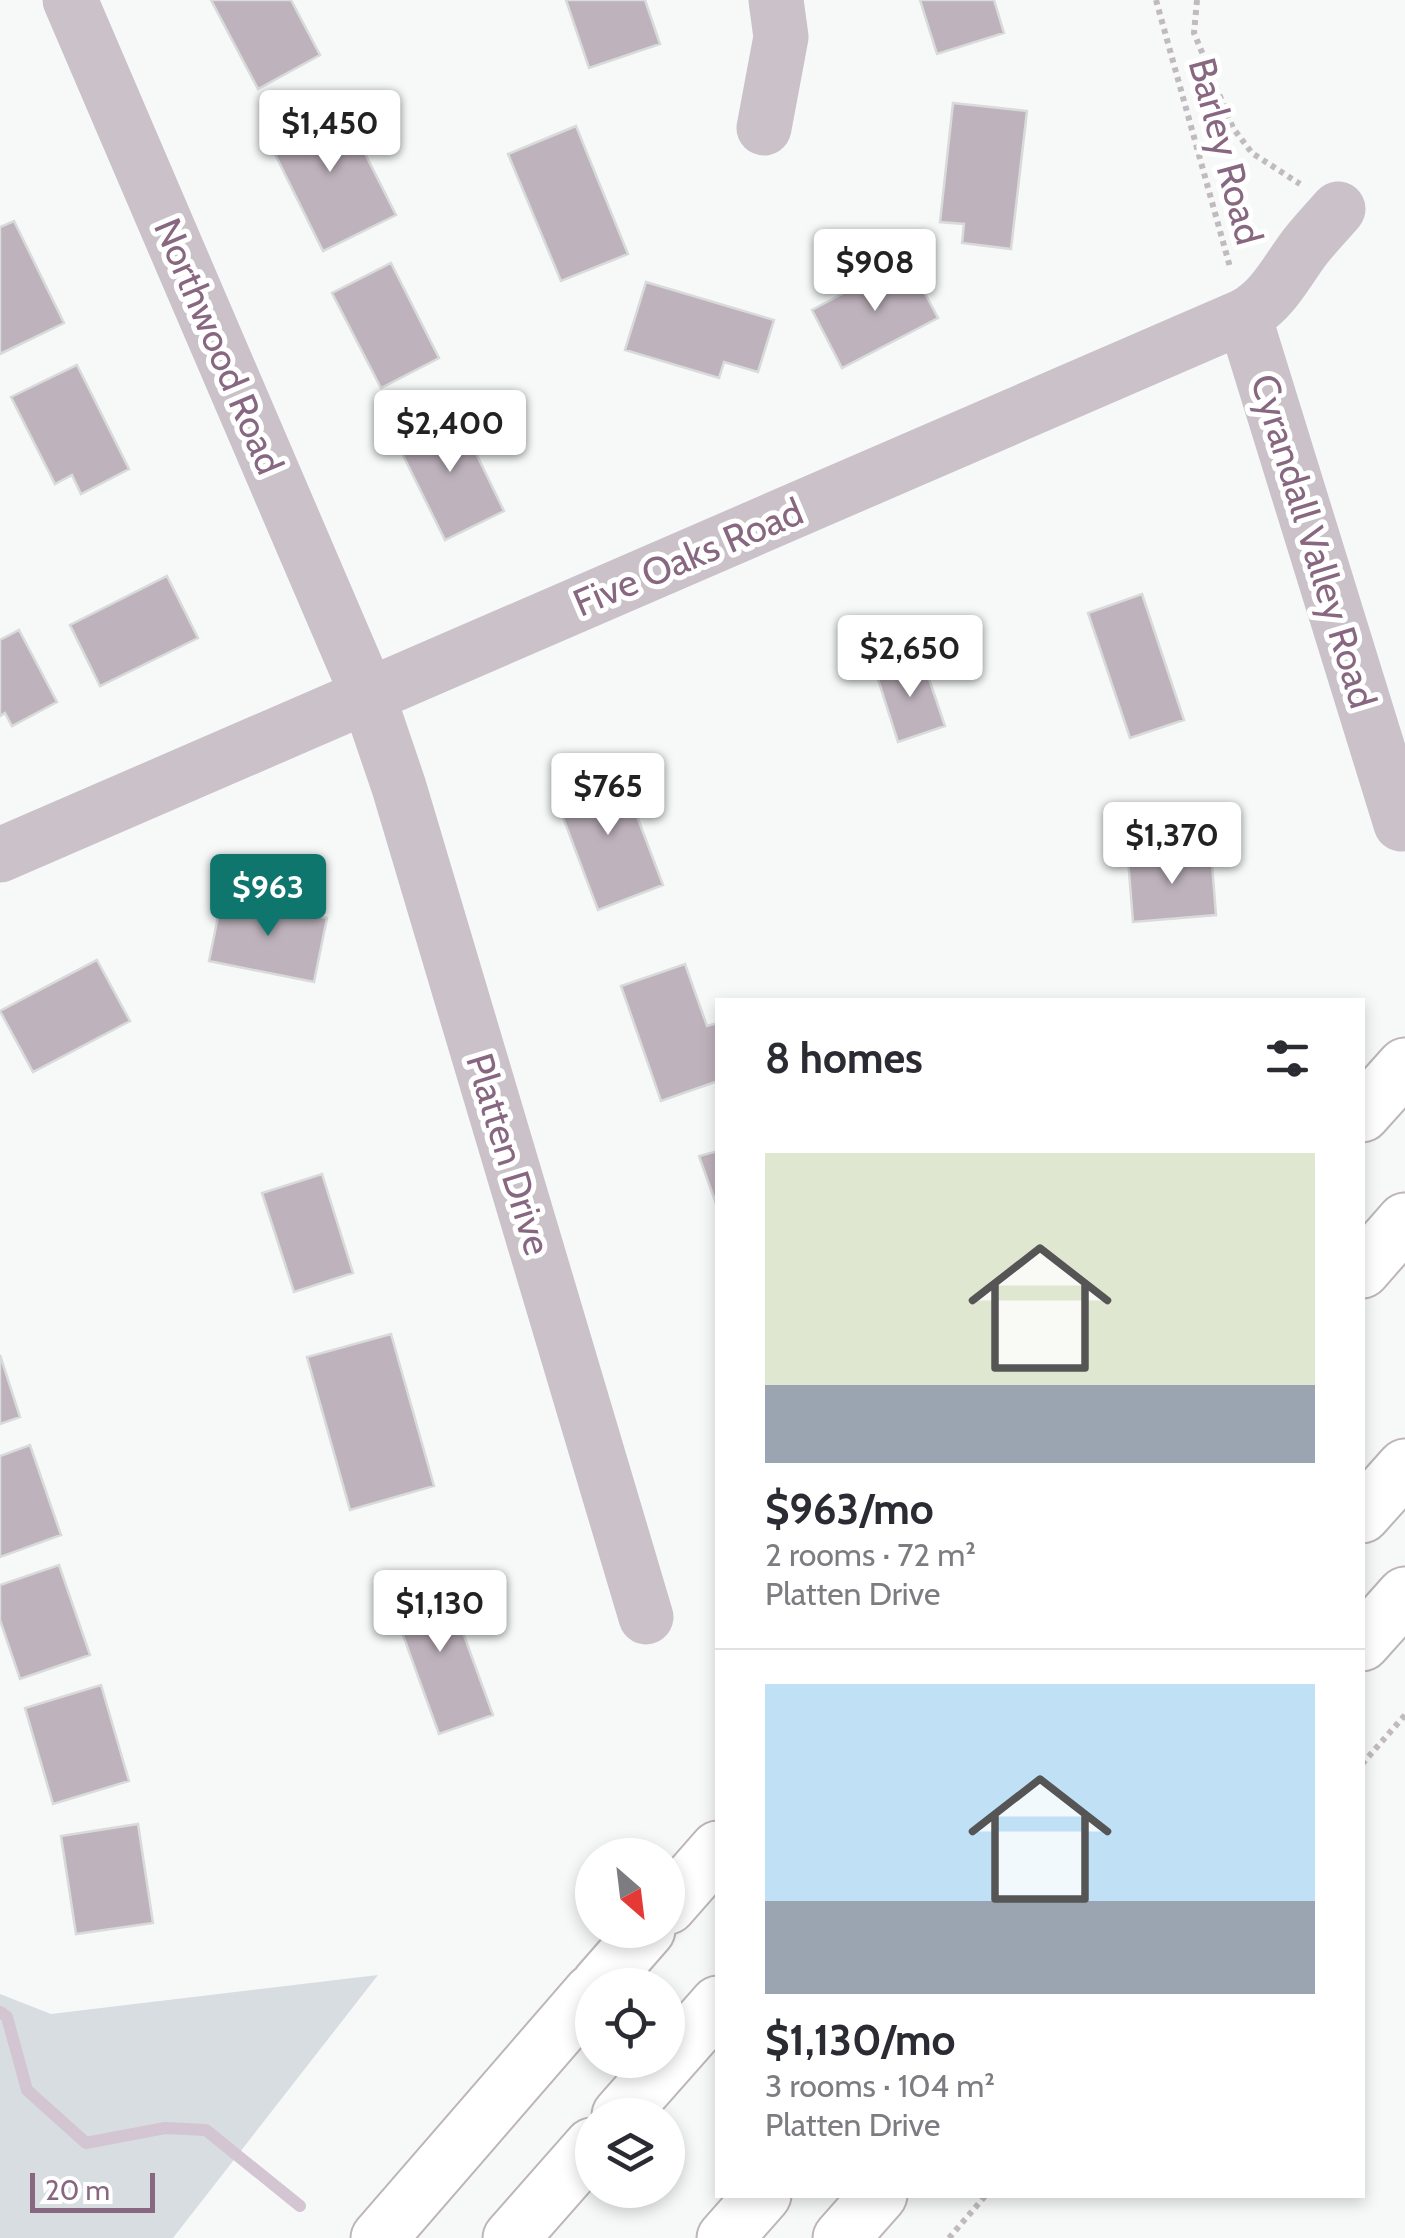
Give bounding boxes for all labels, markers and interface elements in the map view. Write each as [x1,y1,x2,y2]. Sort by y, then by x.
street label: Barley Road [1179,53,1273,249]
pin: $1,450 [249,90,411,175]
text: $1,450 [281,103,379,142]
street label: Northwood Road [144,211,294,481]
pin: $908 [816,229,934,314]
text: $908 [836,242,914,281]
street label: Cyrandall Valley Road [1241,368,1387,714]
pin: $2,400 [369,390,531,475]
text: $2,400 [396,403,504,442]
street label: Five Oaks Road [566,488,810,626]
pin: $2,650 [829,615,991,700]
text: $2,650 [860,628,960,667]
pin: $765 [549,753,667,838]
text: $765 [573,766,643,805]
pin: $1,370 [1091,802,1253,887]
text: $1,370 [1125,815,1219,854]
pin: $963 [209,854,327,939]
text: $963 [232,867,304,906]
icon: filters [1260,1031,1315,1086]
text: 8 homes [765,1032,923,1084]
street label: Platten Drive [456,1048,562,1260]
icon: home [950,1218,1130,1398]
text: $963/mo [765,1483,934,1535]
text: 2 rooms · 72 m² [765,1535,976,1574]
pin: $1,130 [359,1570,521,1655]
text: Platten Drive [765,1574,940,1613]
text: $1,130 [396,1583,484,1622]
icon: home [950,1749,1130,1929]
north arrow [575,1838,685,1948]
map controls [575,1838,685,2208]
button: locate [575,1968,685,2078]
text: $1,130/mo [765,2014,956,2066]
text: 3 rooms · 104 m² [765,2066,995,2105]
button: layers [575,2098,685,2208]
text: Platten Drive [765,2105,940,2144]
scale bar [30,2168,155,2212]
text: 20 m [45,2173,110,2207]

